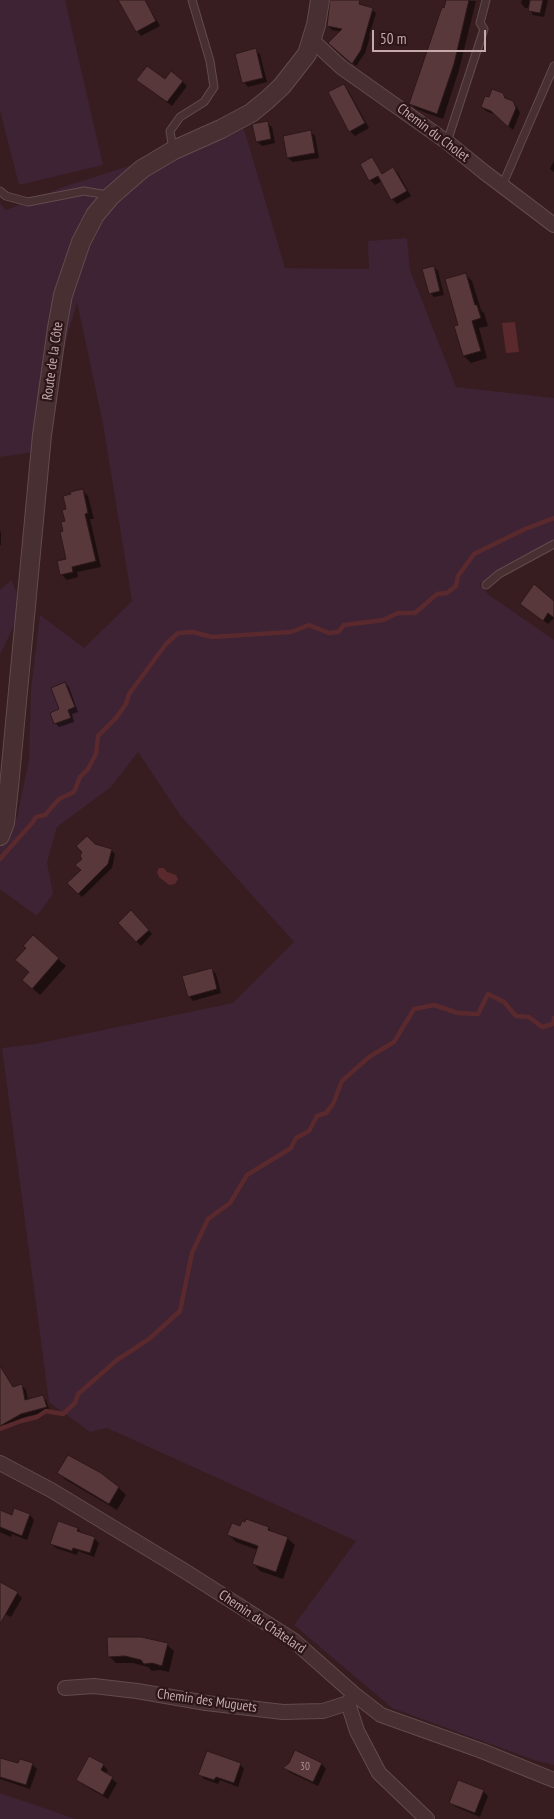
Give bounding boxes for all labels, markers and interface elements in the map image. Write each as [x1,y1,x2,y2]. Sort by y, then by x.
scale bar [374,20,488,52]
text: 50 m [380,29,406,48]
street label: Chemin du Cholet [394,100,472,166]
street label: Route de la Côte [39,321,67,401]
street label: Chemin du Châtelard [215,1587,309,1657]
street label: Chemin des Muguets [156,1686,258,1716]
house number: 30 [300,1760,310,1774]

